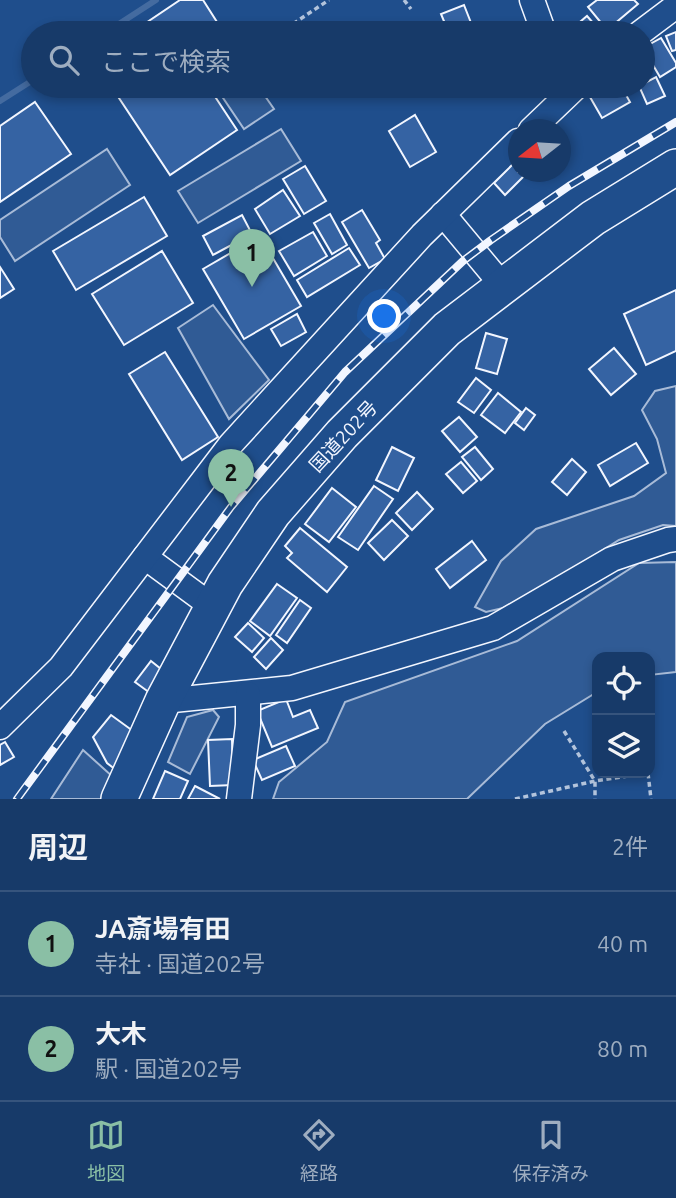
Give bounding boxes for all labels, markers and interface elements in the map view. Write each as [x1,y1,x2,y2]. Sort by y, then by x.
search box [21,21,655,98]
icon: search [45,41,83,79]
text: ここで検索 [101,47,231,76]
north arrow [508,119,571,182]
pin: 1 [229,229,275,287]
your location [367,299,401,333]
street label: 国道202号 [305,396,381,476]
pin: 2 [208,449,254,507]
map controls [592,652,655,778]
button: locate [592,652,655,715]
button: layers [592,715,655,778]
text: 周辺 [28,830,88,864]
text: 2件 [612,834,648,859]
text: JA斎場有田 [95,914,230,943]
text: 1 [45,931,57,956]
text: 40 m [597,931,648,956]
text: 寺社 · 国道202号 [95,951,265,976]
text: 大木 [95,1019,147,1048]
text: 2 [45,1036,57,1061]
text: 80 m [597,1036,648,1061]
text: 駅 · 国道202号 [95,1056,242,1081]
tab: 地図 [87,1116,125,1185]
tab: 経路 [300,1116,338,1185]
tab: 保存済み [513,1116,589,1185]

